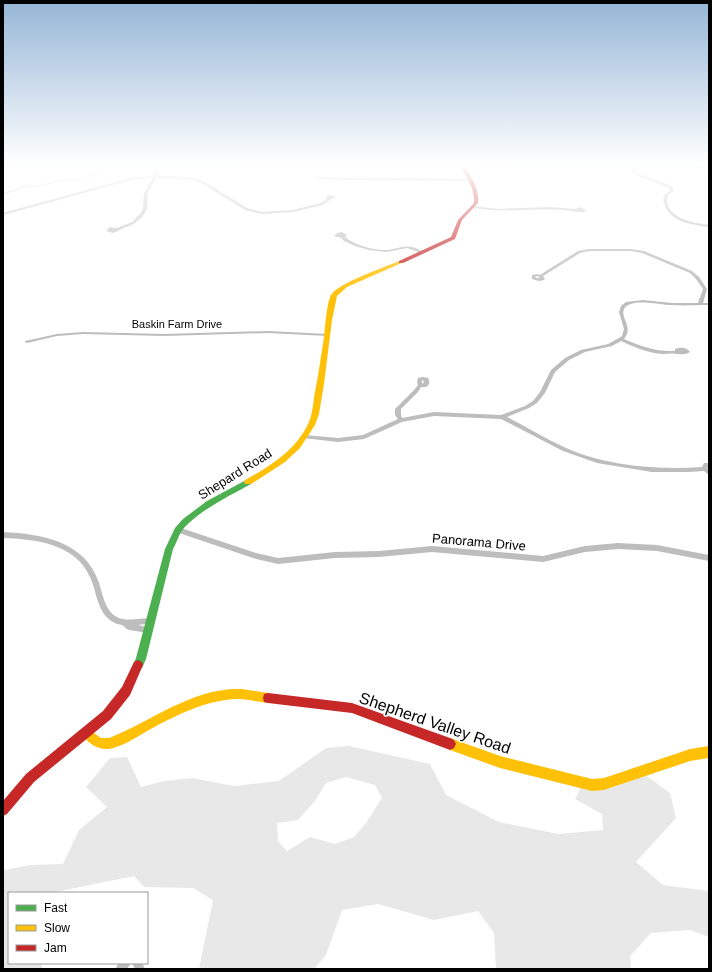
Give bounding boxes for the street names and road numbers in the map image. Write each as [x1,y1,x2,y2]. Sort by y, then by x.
street label: Baskin Farm Drive [132,318,222,330]
street label: Shepard Road [195,445,275,503]
street label: Panorama Drive [432,530,526,554]
street label: Shepherd Valley Road [357,689,513,757]

